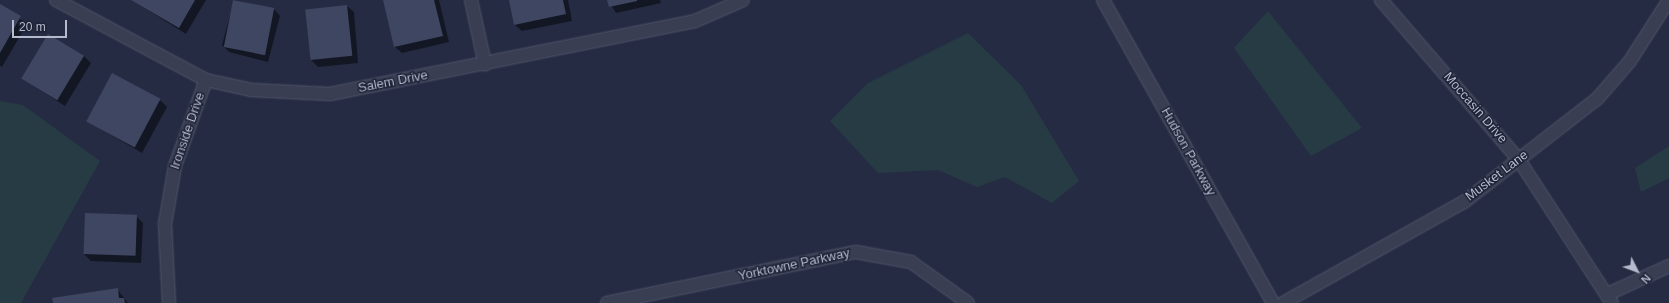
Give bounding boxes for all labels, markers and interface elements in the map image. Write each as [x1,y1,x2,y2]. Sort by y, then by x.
scale bar [14,12,69,38]
text: 20 m [19,20,46,34]
street label: Salem Drive [357,68,429,96]
street label: Moccasin Drive [1440,69,1510,147]
street label: Ironside Drive [168,91,208,171]
street label: Hudson Parkway [1157,105,1219,199]
street label: Musket Lane [1463,147,1531,205]
street label: Yorktowne Parkway [737,246,851,284]
north arrow [1617,251,1657,291]
text: N [1639,272,1653,286]

